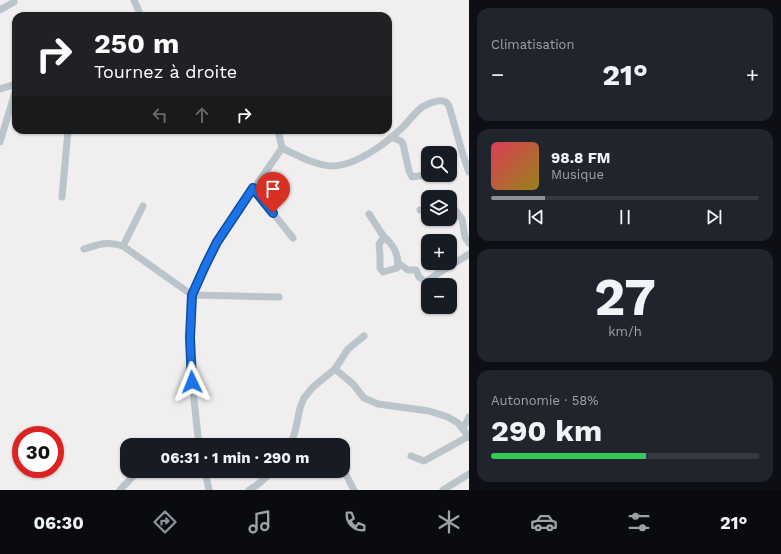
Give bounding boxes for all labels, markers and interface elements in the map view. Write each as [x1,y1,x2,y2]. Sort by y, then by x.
text: 250 m [94,27,179,60]
icon: right [28,28,80,80]
text: Climatisation [491,37,574,52]
text: 21° [602,57,648,92]
text: Tournez à droite [94,61,237,82]
text: − [491,62,504,87]
text: + [746,62,759,87]
icon: left [149,104,171,126]
icon: ahead [191,104,213,126]
icon: right [233,104,255,126]
map controls [421,146,457,314]
button: search [421,146,457,182]
text: 98.8 FM [551,149,611,167]
text: Musique [551,167,604,182]
pin [256,172,290,213]
icon: arrive [262,178,284,200]
button: layers [421,190,457,226]
icon: previous [525,206,547,228]
icon: pause [614,206,636,228]
icon: next [703,206,725,228]
button: + [421,234,457,270]
text: 27 [594,267,656,328]
button: − [421,278,457,314]
text: km/h [608,324,642,339]
position arrow [171,361,213,403]
text: Autonomie · 58% [491,393,598,408]
text: 290 km [491,413,602,448]
speed limit sign: 30 [12,426,64,478]
text: 06:31 · 1 min · 290 m [161,449,309,467]
icon: directions [151,508,179,536]
icon: music [246,508,274,536]
icon: phone [341,508,369,536]
icon: climate [435,508,463,536]
icon: car [530,508,558,536]
icon: filters [625,508,653,536]
text: 06:30 [33,512,84,533]
text: 21° [720,512,747,533]

